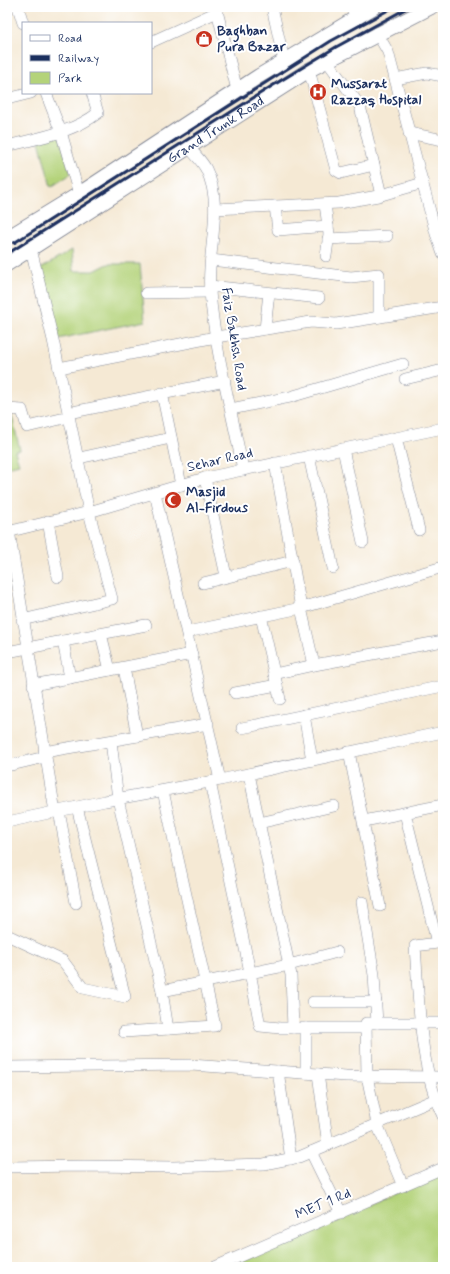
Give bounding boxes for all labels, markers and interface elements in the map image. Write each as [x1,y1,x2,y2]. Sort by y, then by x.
legend [22,22,152,94]
place label: Baghban Pura Bazar [217,22,287,56]
shop icon: Baghban Pura Bazar [194,29,214,49]
text: Road [58,31,82,47]
text: Railway [58,51,100,67]
text: Park [58,71,82,87]
place label: Mussarat Razzaq Hospital [331,75,421,109]
hospital icon: Mussarat Razzaq Hospital [308,82,328,102]
street label: Grand Trunk Road [164,92,268,168]
street label: Faiz Bakhsh Road [217,286,251,392]
street label: Sehar Road [185,444,255,476]
place label: Masjid Al-Firdous [186,483,249,517]
mosque icon: Masjid Al-Firdous [163,490,183,510]
street label: MET 1 Rd [292,1184,354,1224]

